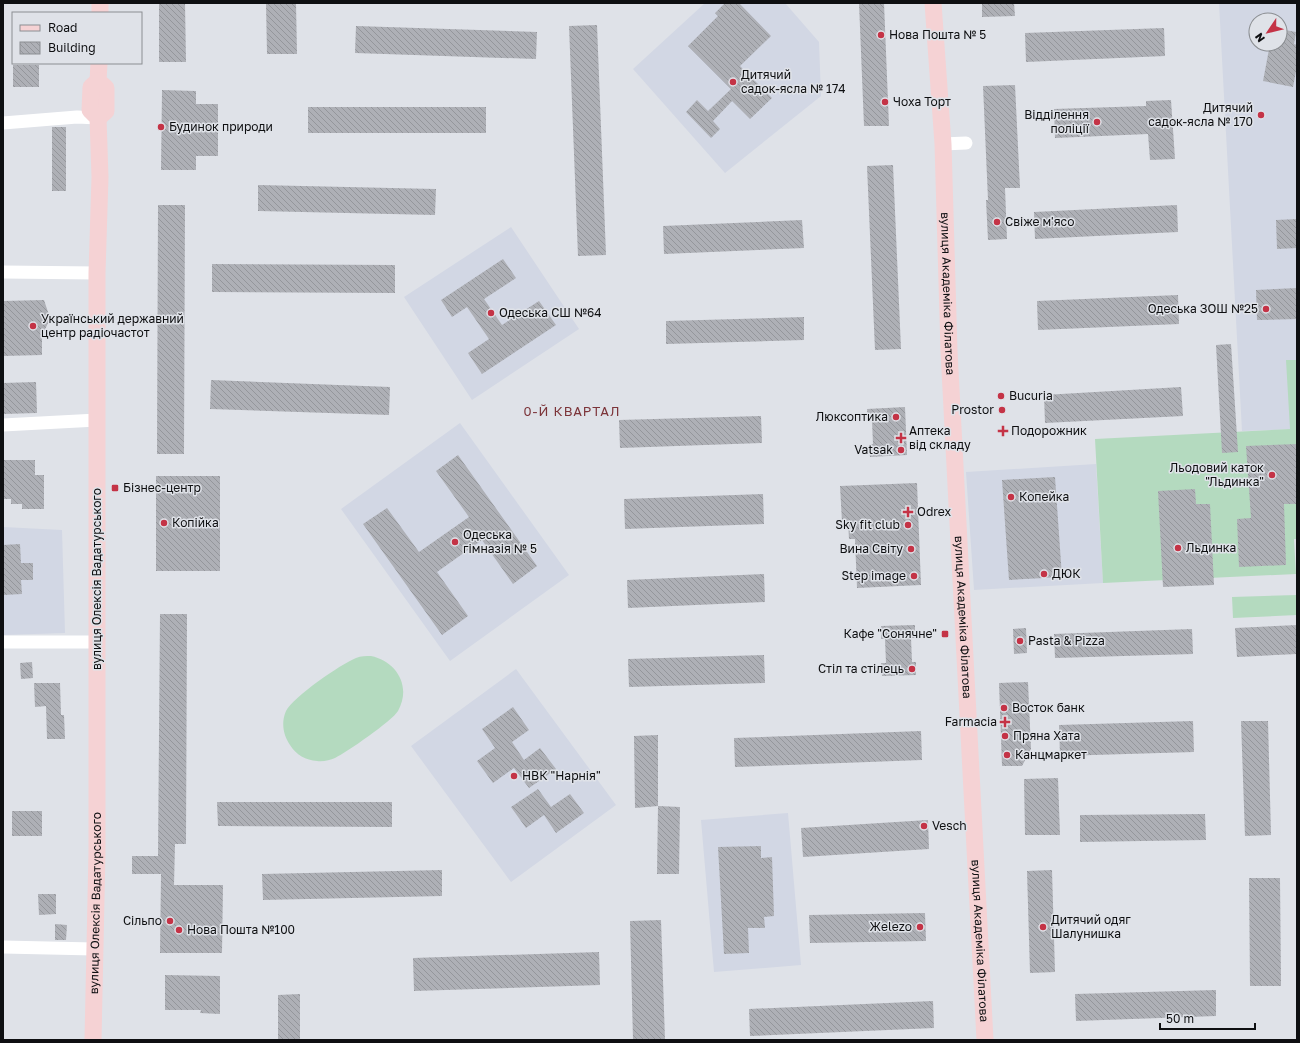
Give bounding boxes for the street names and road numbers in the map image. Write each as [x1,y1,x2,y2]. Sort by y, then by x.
street label: вулиця Академіка Філатова [938,212,958,375]
street label: вулиця Олексія Вадатурського [89,488,104,670]
street label: вулиця Академіка Філатова [952,535,975,699]
street label: вулиця Олексія Вадатурського [86,812,104,994]
street label: вулиця Академіка Філатова [969,859,992,1022]

